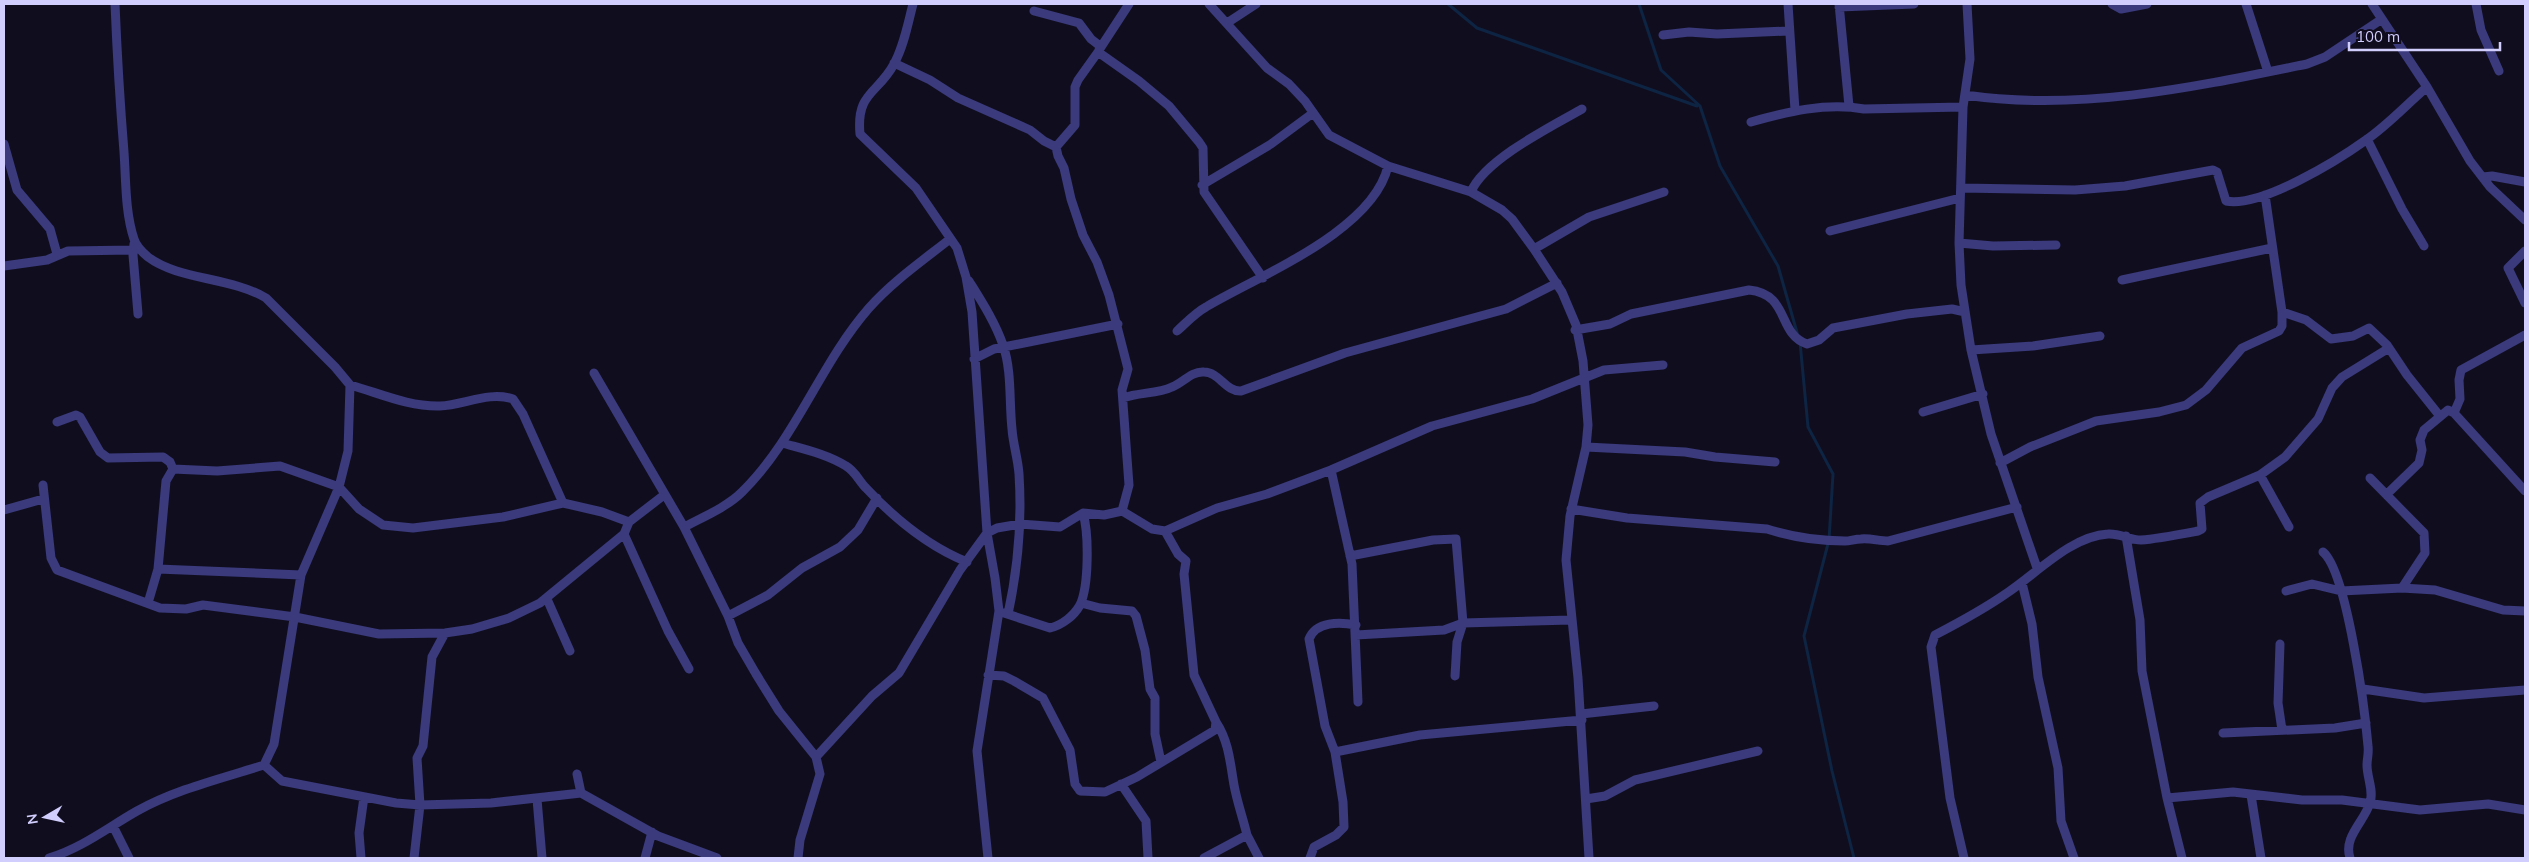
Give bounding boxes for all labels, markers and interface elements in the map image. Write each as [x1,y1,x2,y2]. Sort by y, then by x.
scale bar [2349,20,2500,52]
text: 100 m [2356,27,2400,46]
north arrow [20,792,70,842]
text: N [22,812,42,826]

